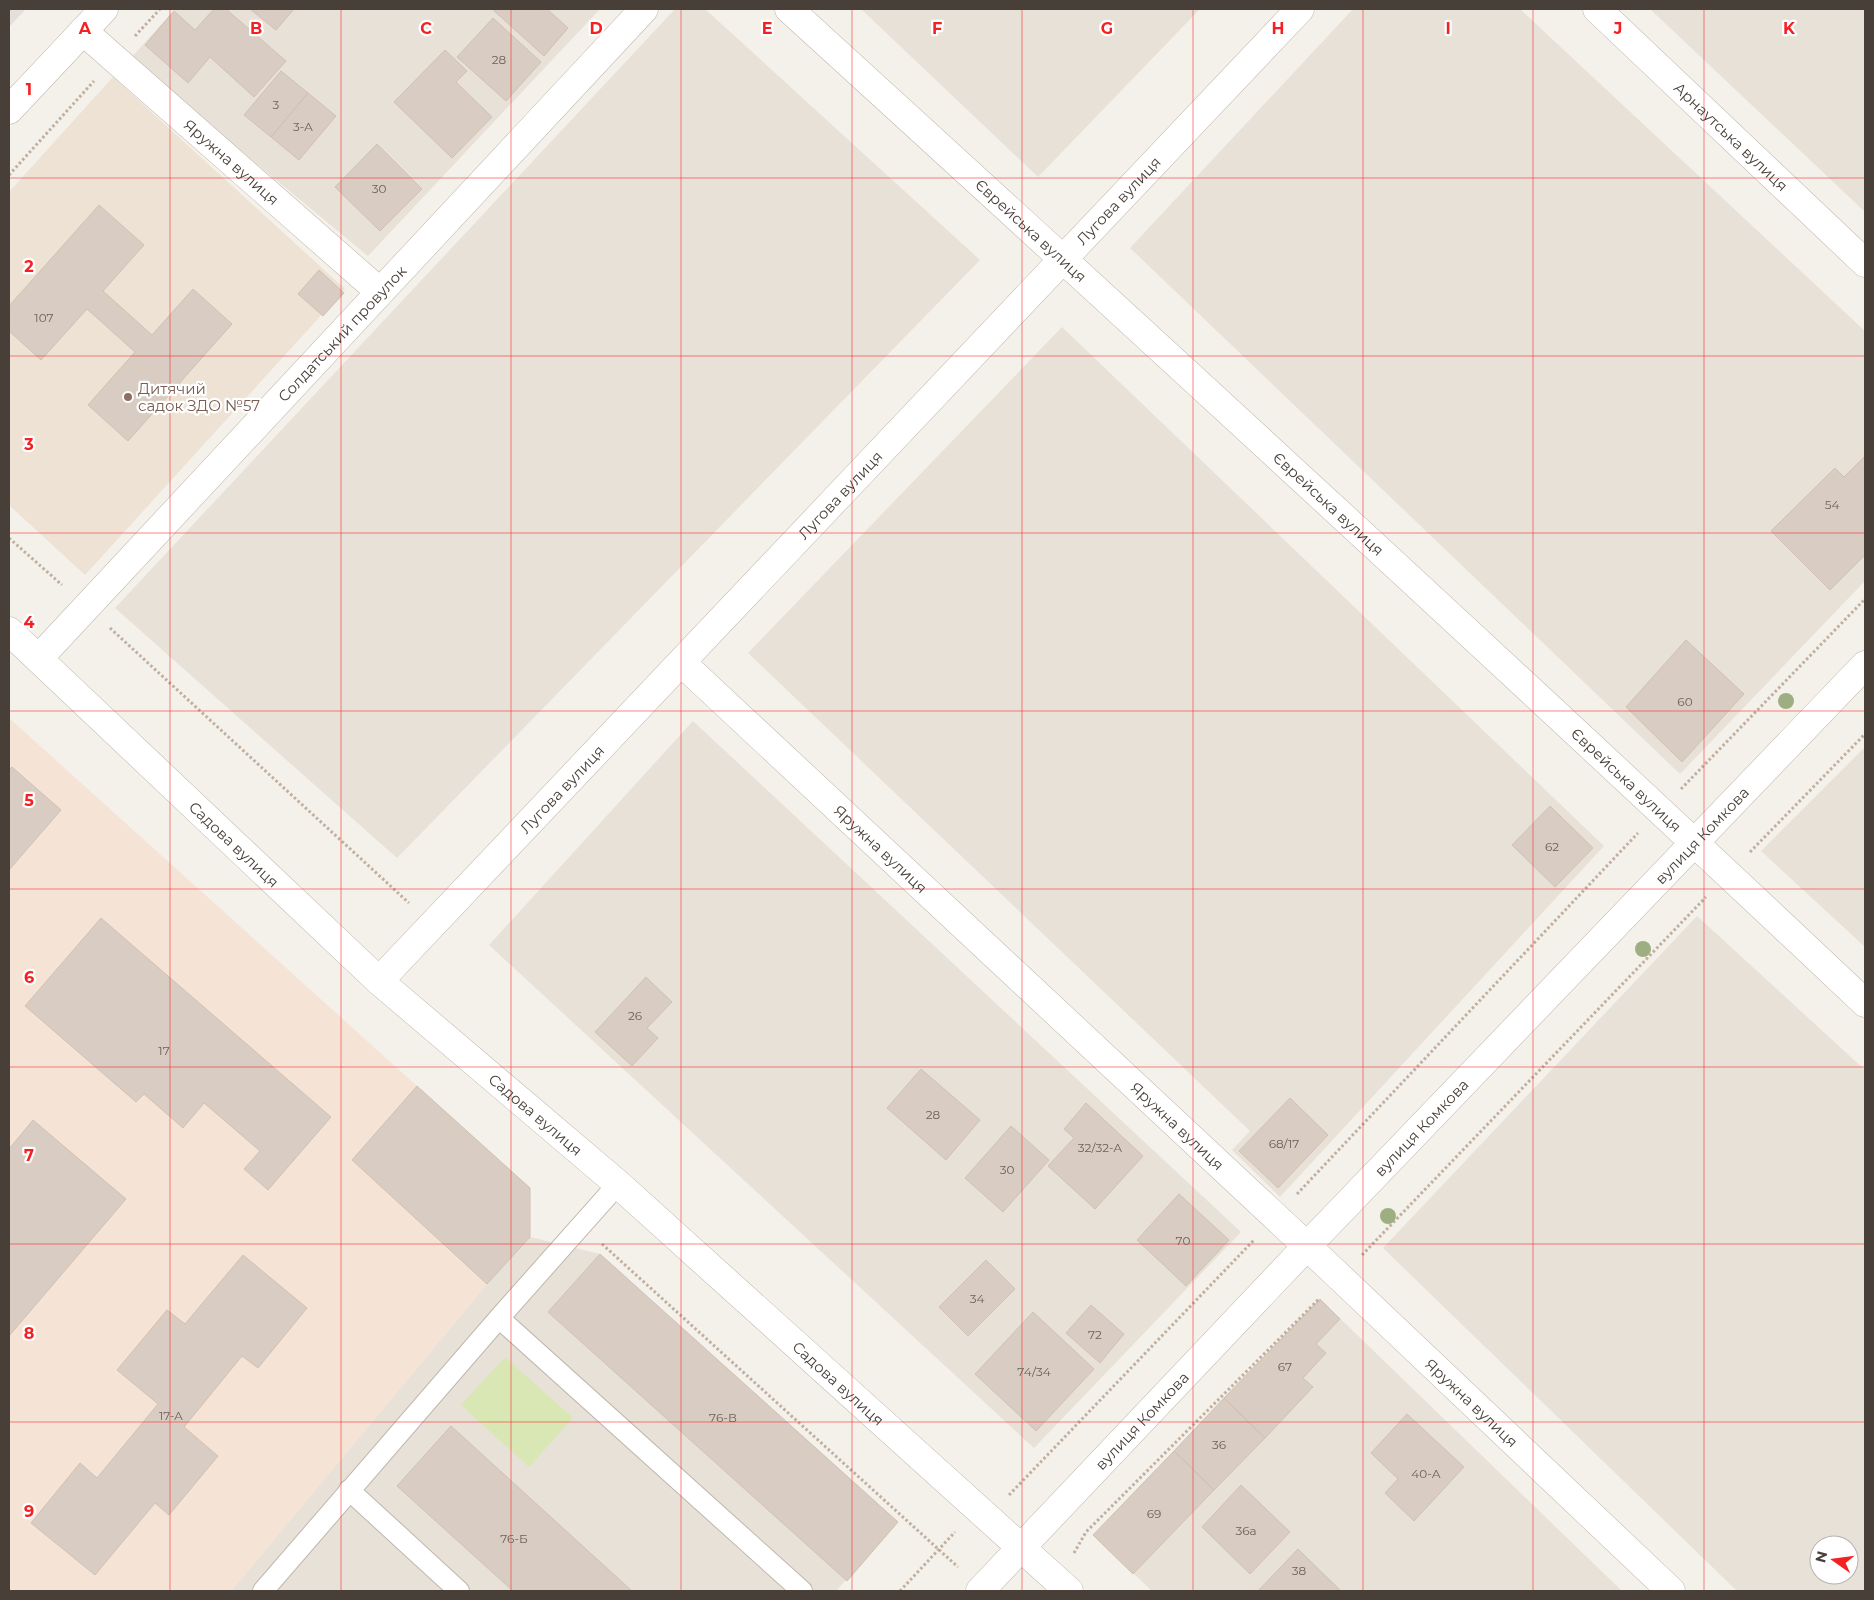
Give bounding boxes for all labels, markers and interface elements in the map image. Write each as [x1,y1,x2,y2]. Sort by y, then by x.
text: A [78,19,92,38]
text: B [250,19,262,38]
text: C [420,19,432,38]
text: D [589,19,603,38]
text: E [762,19,772,38]
text: F [932,19,942,38]
text: G [1101,19,1113,38]
text: H [1272,19,1284,38]
text: I [1445,19,1451,38]
text: J [1613,19,1622,38]
text: K [1783,19,1796,38]
house number: 28 [492,52,507,67]
street label: Арнаутська вулиця [1670,78,1792,195]
text: 1 [26,80,32,99]
house number: 3 [273,97,280,112]
street label: Яружна вулиця [180,115,283,209]
house number: 3-А [293,119,313,134]
street label: Лугова вулиця [1072,152,1164,249]
street label: Єврейська вулиця [972,174,1091,286]
house number: 30 [372,181,386,196]
text: 2 [24,257,34,276]
street label: Солдатський провулок [274,261,410,405]
house number: 107 [34,310,54,325]
place label: Дитячий садок ЗДО №57 [138,379,260,415]
marker: Дитячий садок ЗДО №57 [122,391,134,403]
text: 3 [23,435,34,454]
street label: Лугова вулиця [794,446,886,543]
street label: Єврейська вулиця [1269,448,1388,559]
house number: 54 [1825,497,1839,512]
text: 4 [23,613,35,632]
house number: 60 [1677,694,1693,709]
street label: Єврейська вулиця [1567,723,1686,836]
street label: Лугова вулиця [515,741,608,837]
street label: вулиця Комкова [1651,783,1753,888]
text: 5 [24,791,34,810]
street label: Садова вулиця [185,797,283,891]
street label: Яружна вулиця [830,800,931,897]
house number: 62 [1545,839,1559,854]
text: 6 [24,968,34,987]
house number: 26 [628,1008,642,1023]
house number: 17 [158,1043,170,1058]
street label: Садова вулиця [485,1069,586,1159]
street label: вулиця Комкова [1370,1075,1472,1180]
street label: Яружна вулиця [1127,1077,1228,1174]
house number: 28 [926,1107,941,1122]
house number: 68/17 [1269,1136,1299,1151]
house number: 32/32-А [1078,1140,1122,1155]
text: 7 [24,1146,34,1165]
house number: 30 [1000,1162,1014,1177]
house number: 70 [1176,1233,1190,1248]
house number: 34 [970,1291,984,1306]
text: 8 [24,1324,34,1343]
house number: 72 [1088,1327,1102,1342]
street label: Садова вулиця [789,1337,888,1429]
street label: Яружна вулиця [1422,1354,1522,1451]
house number: 67 [1278,1359,1292,1374]
house number: 74/34 [1017,1364,1051,1379]
street label: вулиця Комкова [1091,1368,1192,1473]
house number: 17-А [159,1408,183,1423]
house number: 76-В [709,1410,737,1425]
house number: 36 [1212,1437,1226,1452]
house number: 40-А [1411,1466,1441,1481]
text: 9 [24,1502,34,1521]
house number: 69 [1147,1506,1161,1521]
house number: 36а [1235,1523,1257,1538]
house number: 76-Б [500,1531,528,1546]
north arrow [1809,1535,1859,1585]
text: N [1811,1549,1831,1565]
house number: 38 [1292,1563,1307,1578]

